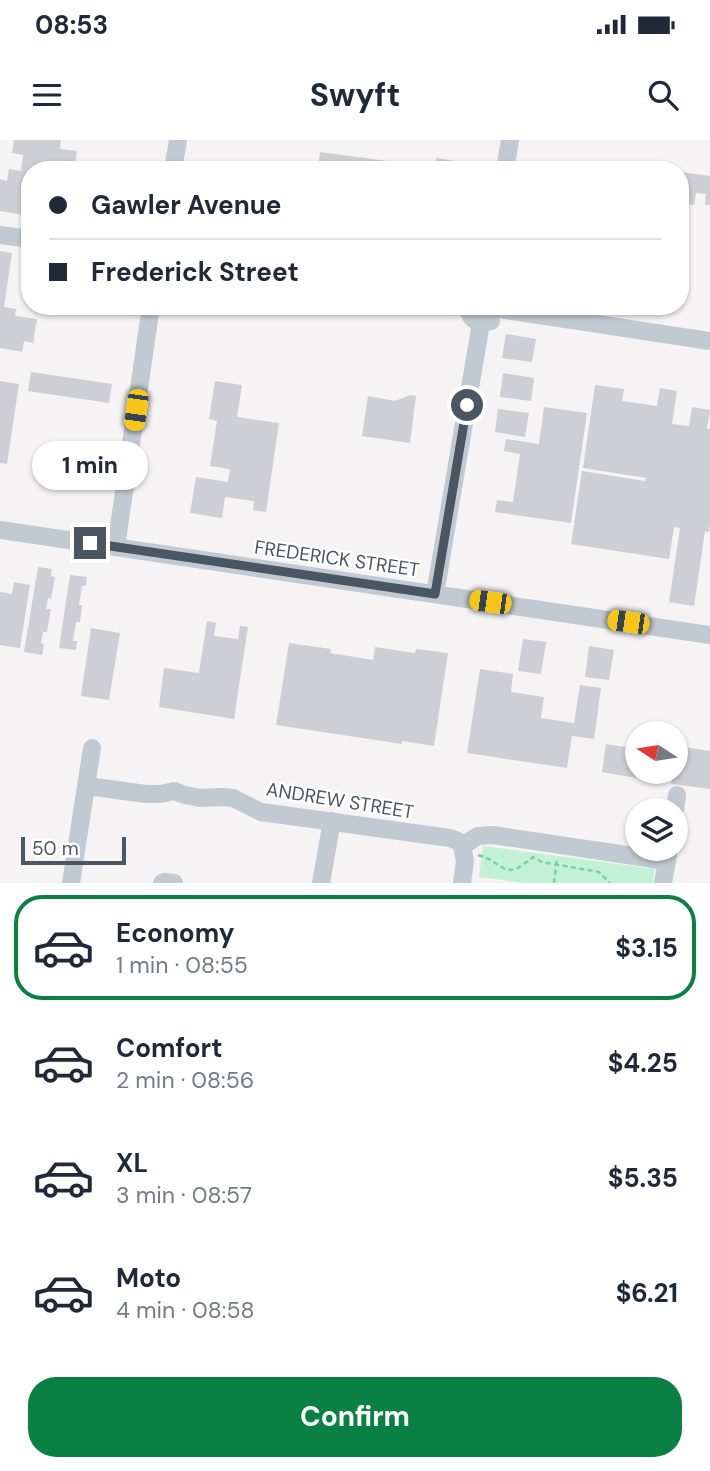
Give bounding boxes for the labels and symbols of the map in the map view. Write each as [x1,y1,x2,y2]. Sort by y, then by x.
car [123,388,150,432]
route start [451,389,483,421]
callout: 1 min [32,442,148,490]
route end [74,527,106,559]
street label: FREDERICK STREET [253,535,421,582]
car [468,589,513,615]
car [606,609,651,635]
north arrow [625,721,688,784]
street label: ANDREW STREET [264,776,416,825]
scale bar [21,834,126,866]

